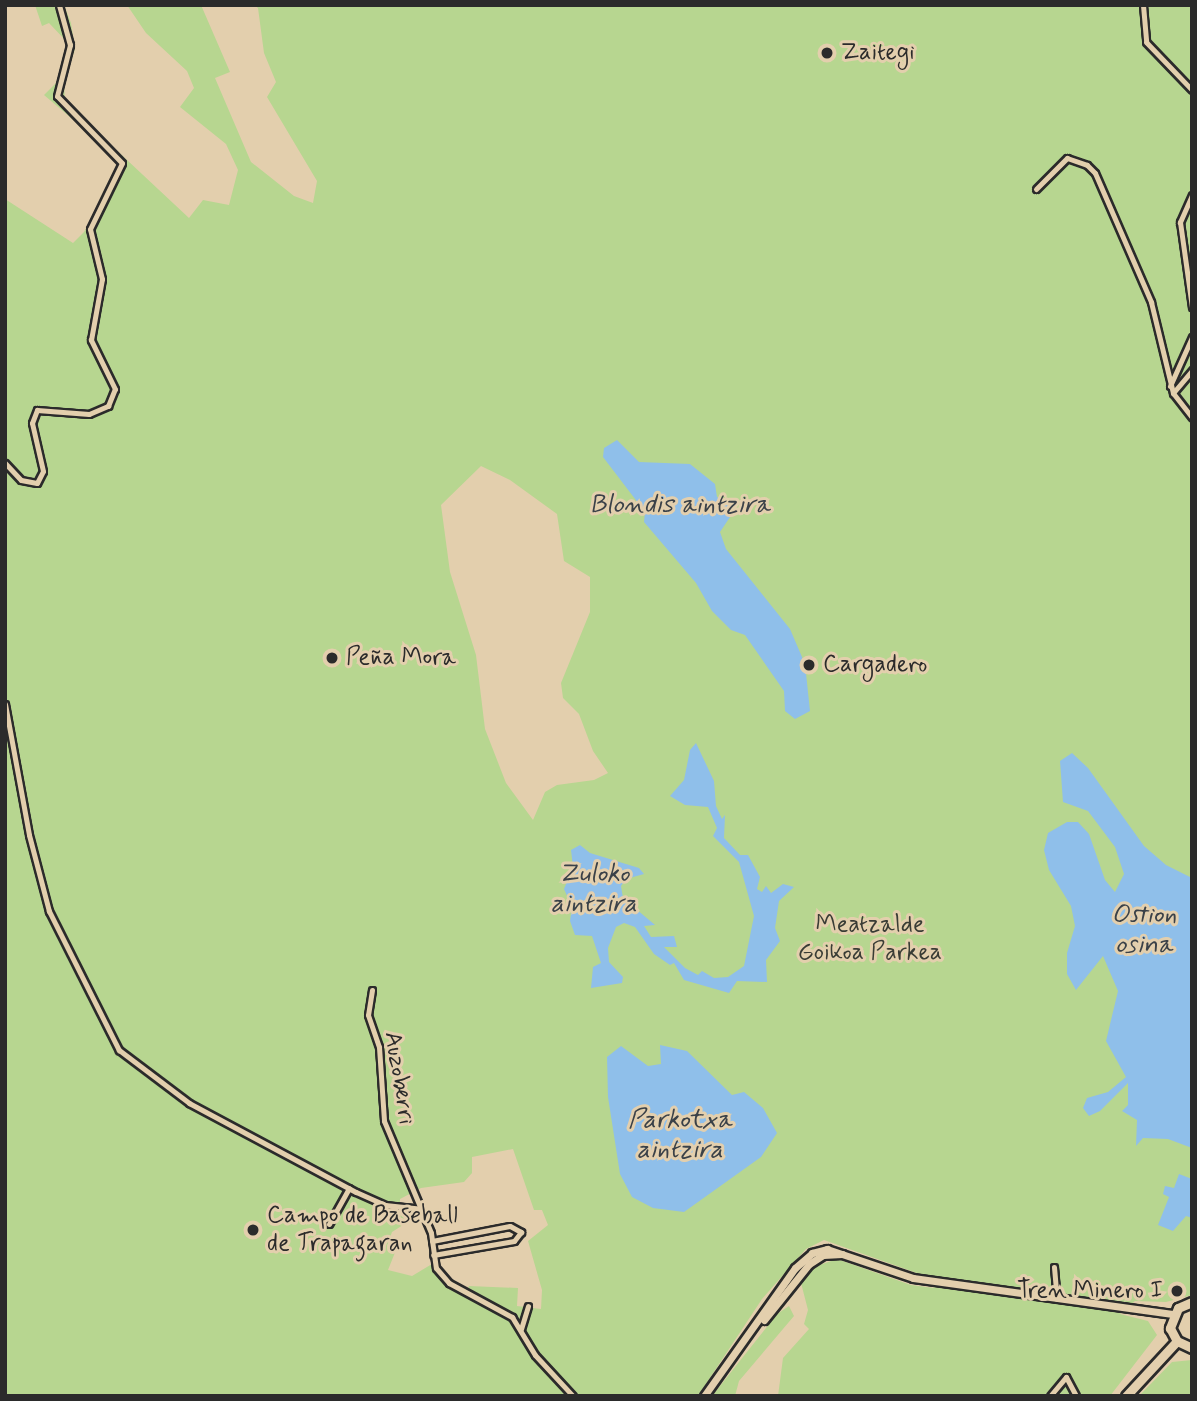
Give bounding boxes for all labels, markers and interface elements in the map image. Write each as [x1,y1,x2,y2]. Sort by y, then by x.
place label: Zaitegi [841,39,915,67]
marker: Zaitegi [819,45,835,61]
water label: Blondis aintzira [591,490,769,522]
place label: Peña Mora [346,644,454,672]
marker: Peña Mora [324,650,340,666]
place label: Cargadero [823,651,927,679]
marker: Cargadero [801,657,817,673]
water label: Zuloko aintzira [551,859,637,920]
water label: Ostion osina [1111,900,1177,962]
park label: Meatzalde Goikoa Parkea [797,911,943,967]
street label: Auzoberri [377,1029,421,1127]
water label: Parkotxa aintzira [628,1105,732,1166]
place label: Campo de Baseball de Trapagaran [267,1202,463,1258]
marker: Campo de Baseball de Trapagaran [245,1222,261,1238]
place label: Tren Minero I [1018,1277,1163,1305]
marker: Tren Minero I [1169,1283,1185,1299]

